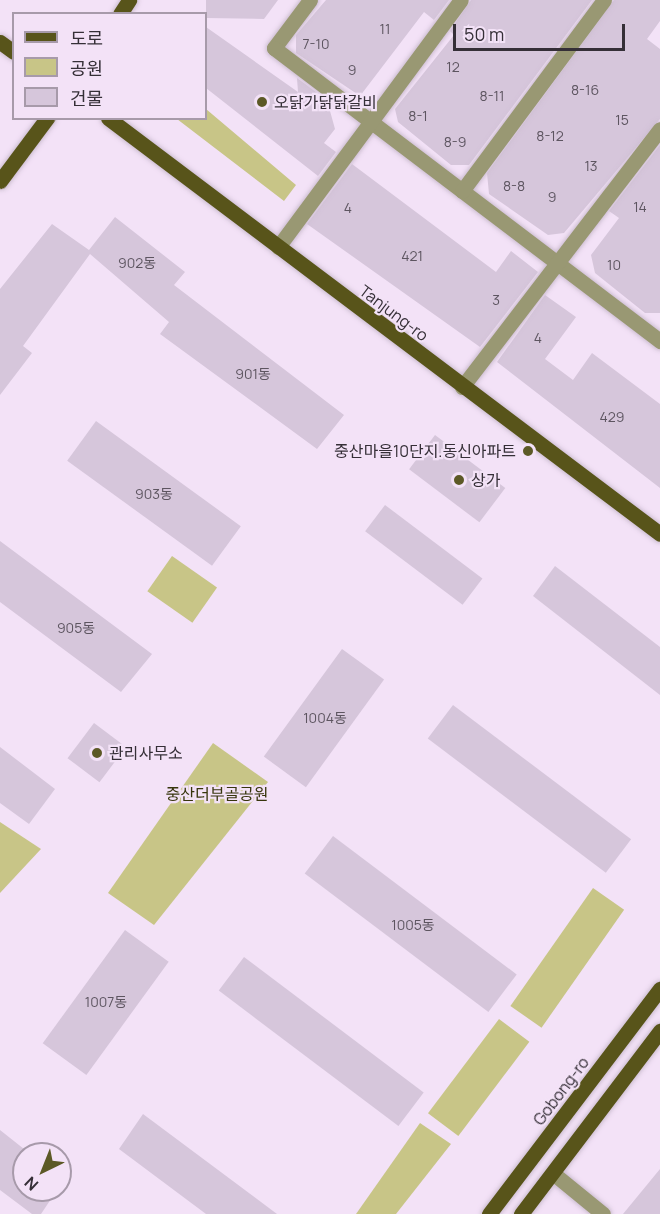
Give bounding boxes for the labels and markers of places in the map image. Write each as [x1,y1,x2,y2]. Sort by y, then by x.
place label: 오닭가닭닭갈비 [274,92,377,112]
marker: 오닭가닭닭갈비 [255,95,269,109]
place label: 중산마을10단지.동신아파트 [334,441,516,461]
marker: 중산마을10단지.동신아파트 [521,444,535,458]
place label: 상가 [471,470,500,490]
marker: 상가 [452,473,466,487]
place label: 관리사무소 [109,743,183,763]
marker: 관리사무소 [90,746,104,760]

